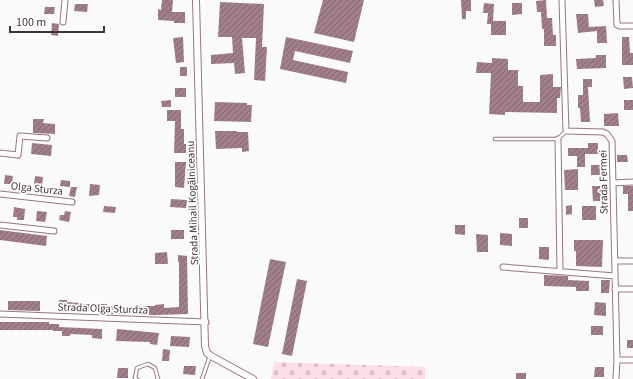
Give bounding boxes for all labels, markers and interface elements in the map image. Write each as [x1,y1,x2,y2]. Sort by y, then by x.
scale bar [10,8,104,34]
text: 100 m [16,14,46,31]
street label: Strada Mihail Kogălniceanu [183,140,202,265]
street label: Strada Fermei [595,150,612,214]
street label: Olga Sturza [10,178,64,199]
street label: Strada Olga Sturdza [57,299,149,318]

